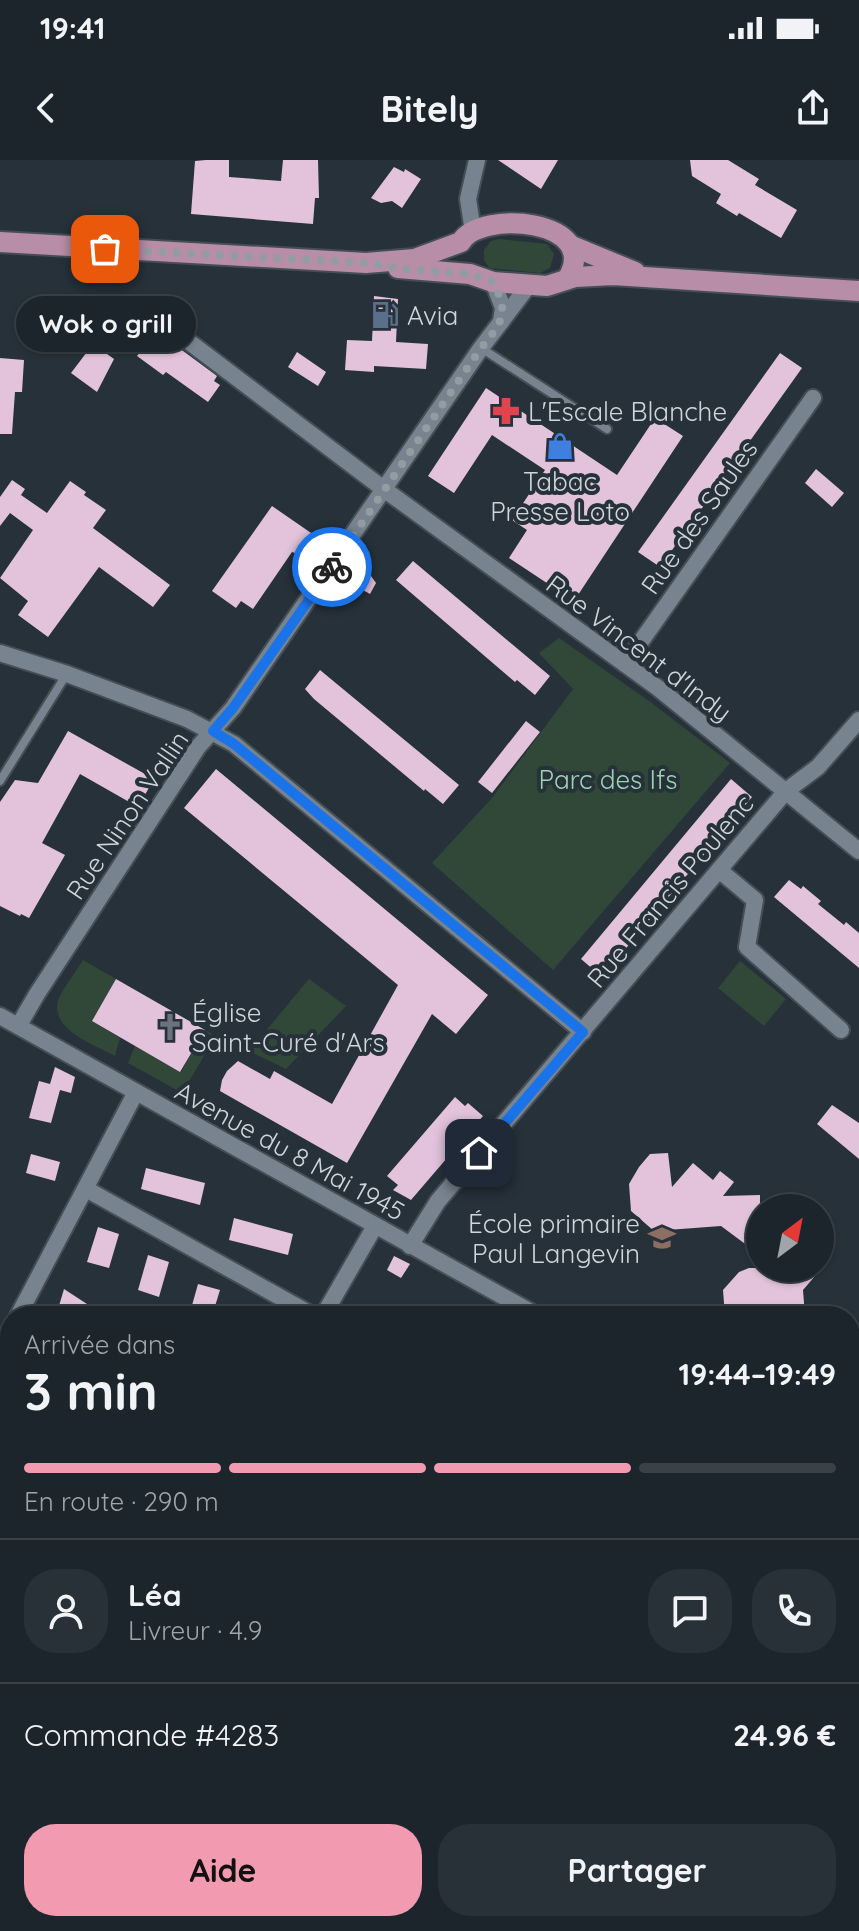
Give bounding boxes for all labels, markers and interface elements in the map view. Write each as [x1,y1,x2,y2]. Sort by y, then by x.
text: 19:41 [40,9,105,47]
icon: back [24,86,68,130]
text: Bitely [380,86,479,131]
icon: share [791,86,835,130]
pin [71,215,139,283]
icon: bag [83,227,127,271]
callout: Wok o grill [15,297,195,353]
place label: Avia [407,299,458,332]
fuel station icon: Avia [370,300,400,330]
text: Wok o grill [39,307,173,340]
place label: L'Escale Blanche [528,395,727,428]
pharmacy icon: L'Escale Blanche [491,396,521,426]
shop icon: Tabac Presse Loto [545,431,575,461]
street label: Rue des Saules [634,433,764,601]
place label: Tabac Presse Loto [490,465,630,528]
courier [292,527,372,607]
icon: bike [310,545,354,589]
street label: Rue Vincent d'Indy [540,568,738,728]
street label: Rue Ninon Vallin [58,724,196,906]
park label: Parc des Ifs [539,763,677,796]
street label: Rue Francis Poulenc [580,788,760,994]
place label: Église Saint-Curé d'Ars [192,996,385,1059]
church icon: Église Saint-Curé d'Ars [155,1012,185,1042]
street label: Avenue du 8 Mai 1945 [169,1074,411,1228]
pin [445,1119,513,1187]
icon: home [457,1131,501,1175]
north arrow [746,1194,834,1282]
map controls [746,1194,834,1282]
place label: École primaire Paul Langevin [468,1207,640,1270]
school or university icon: École primaire Paul Langevin [647,1223,677,1253]
text: Arrivée dans [24,1328,175,1361]
text: 19:44–19:49 [679,1355,836,1393]
text: 3 min [24,1358,158,1423]
text: En route · 290 m [24,1485,219,1518]
button: person [24,1569,108,1653]
button: chat [648,1569,732,1653]
button: phone [752,1569,836,1653]
text: Léa [128,1576,182,1614]
text: Livreur · 4.9 [128,1614,262,1647]
text: Commande #4283 [24,1716,279,1754]
text: 24.96 € [733,1716,836,1754]
button: Aide [24,1824,422,1916]
button: Partager [438,1824,836,1916]

